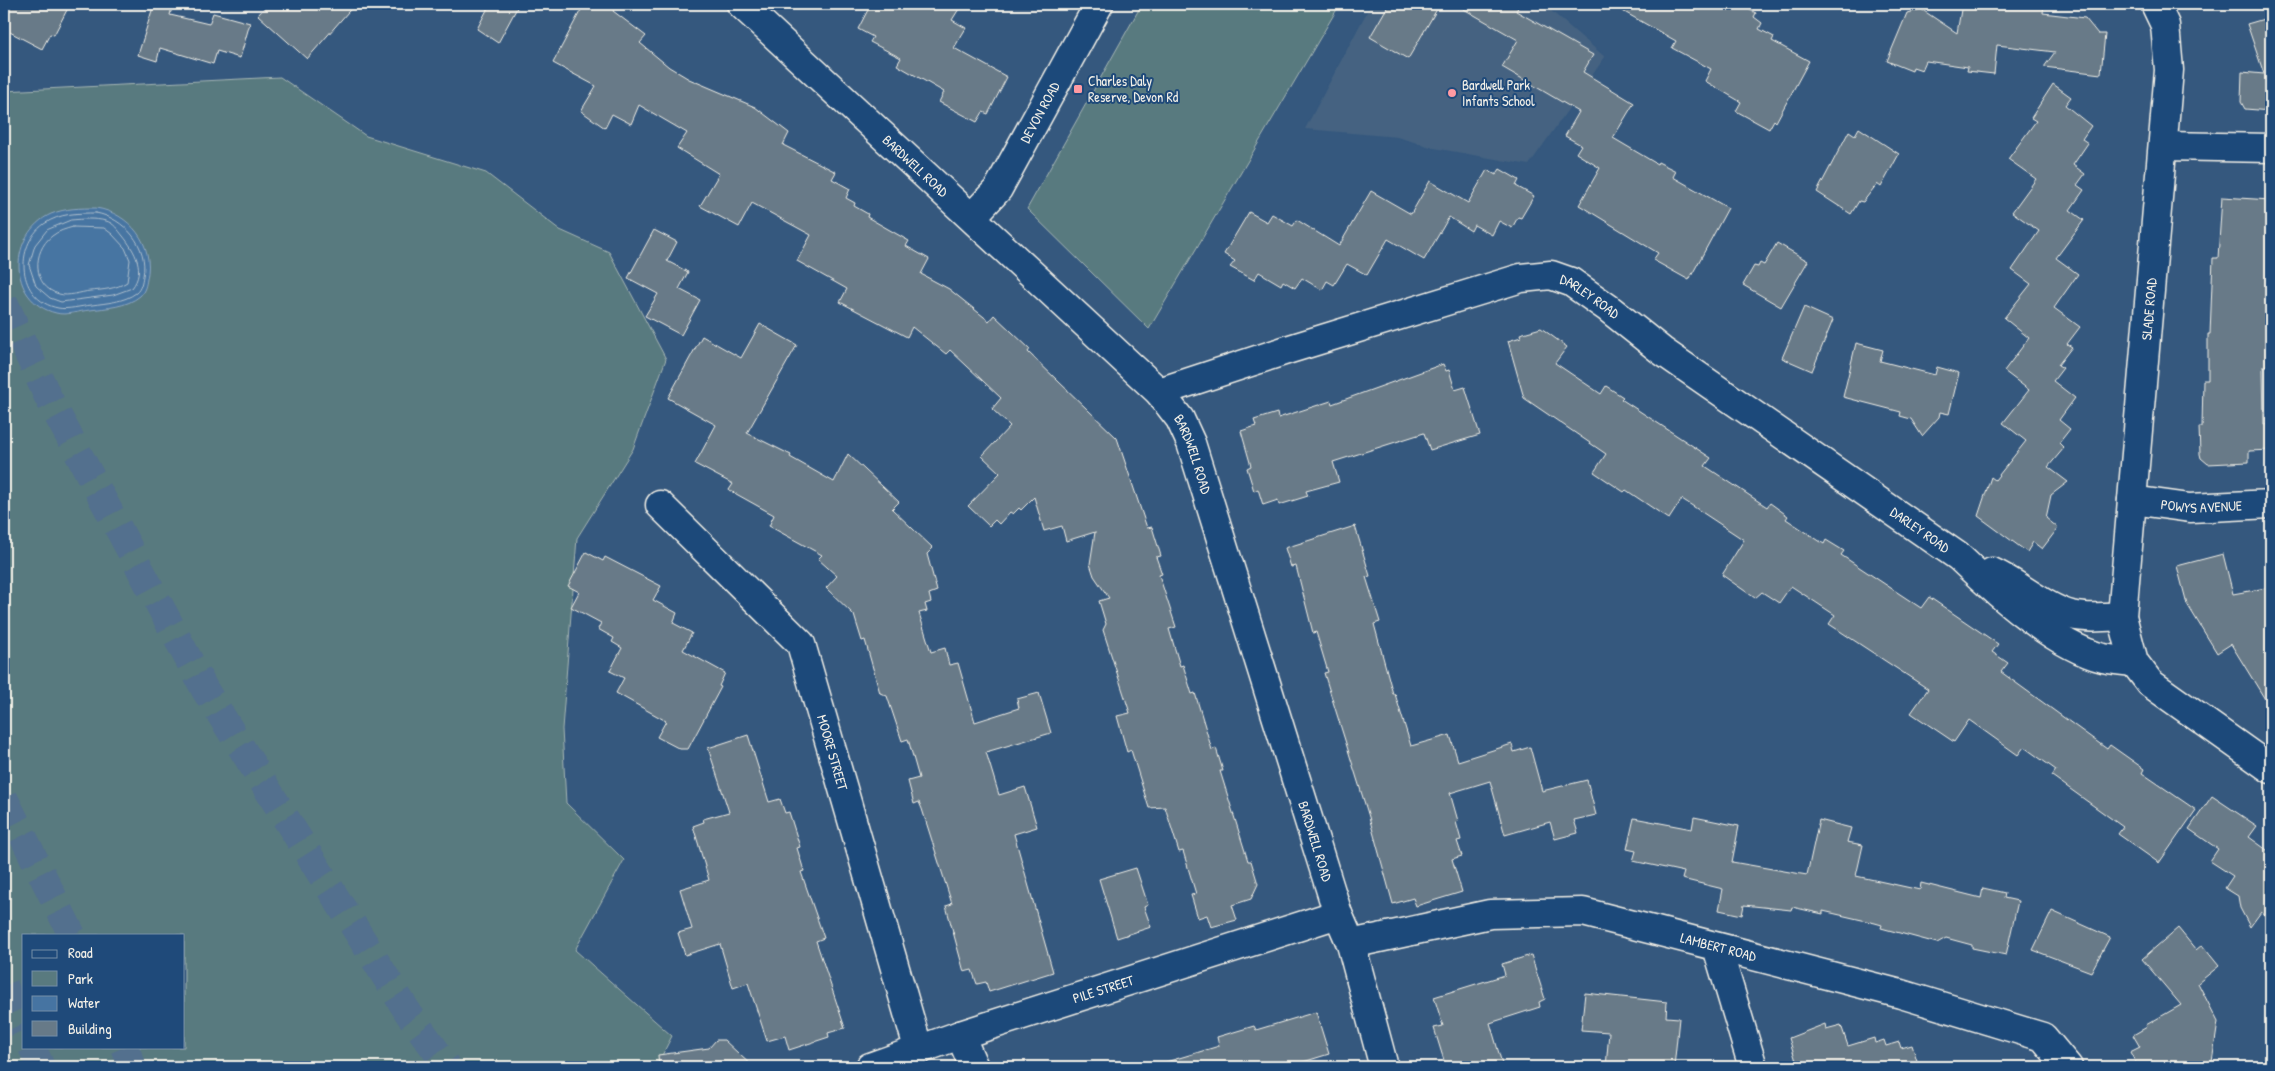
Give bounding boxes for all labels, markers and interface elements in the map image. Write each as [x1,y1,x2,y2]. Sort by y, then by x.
place label: Charles Daly Reserve, Devon Rd [1088,71,1179,106]
place label: Bardwell Park Infants School [1462,75,1535,110]
street label: DEVON ROAD [1015,78,1064,146]
marker: Charles Daly Reserve, Devon Rd [1072,83,1084,95]
marker: Bardwell Park Infants School [1446,87,1458,99]
street label: BARDWELL ROAD [879,130,953,201]
street label: DARLEY ROAD [1558,269,1624,323]
street label: SLADE ROAD [2136,277,2161,341]
street label: BARDWELL ROAD [1170,410,1216,496]
street label: POWYS AVENUE [2160,494,2242,517]
street label: DARLEY ROAD [1887,502,1954,557]
street label: MOORE STREET [813,712,853,793]
street label: BARDWELL ROAD [1294,798,1337,884]
street label: LAMBERT ROAD [1679,928,1759,965]
legend [22,934,185,1048]
text: Road [68,942,93,963]
text: Park [68,968,93,989]
street label: PILE STREET [1070,970,1136,1007]
text: Water [68,992,100,1013]
text: Building [68,1018,112,1039]

